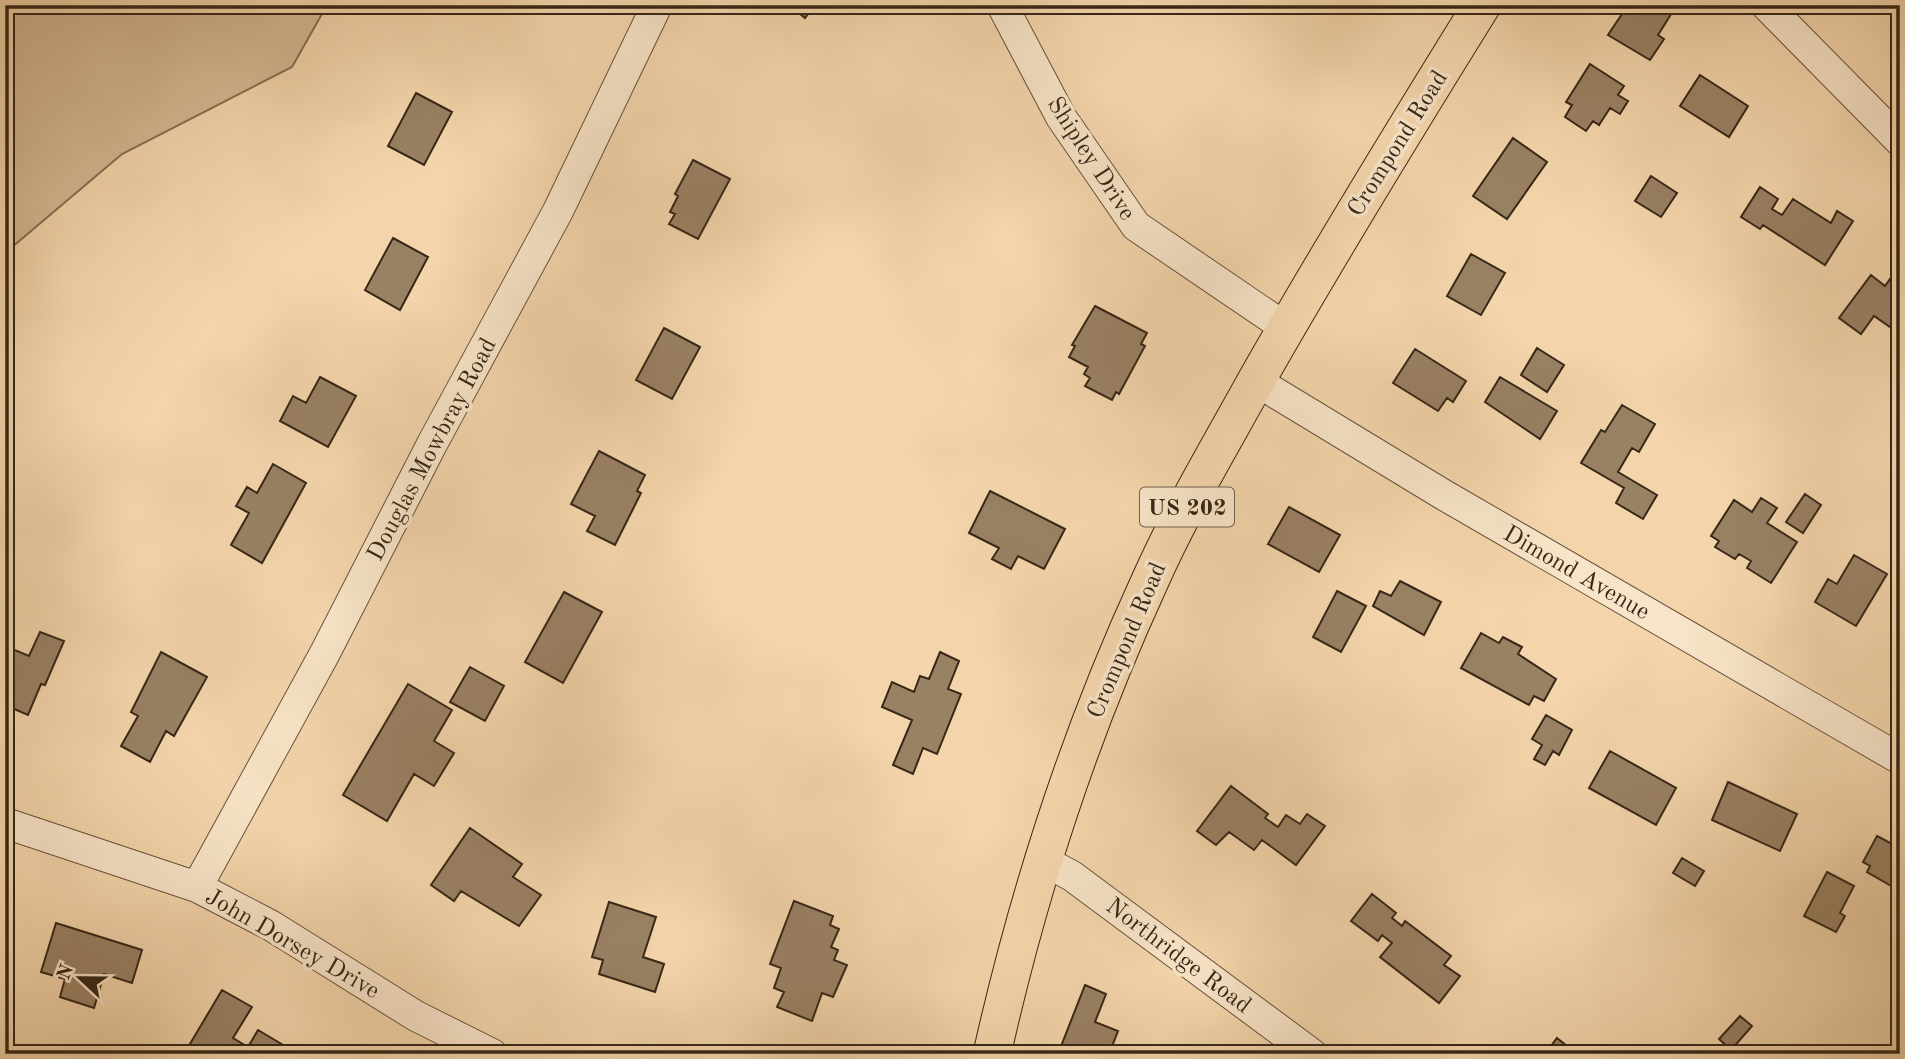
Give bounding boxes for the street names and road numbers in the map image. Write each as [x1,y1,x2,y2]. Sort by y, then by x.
street label: Crompond Road [1344,67,1453,221]
street label: Shipley Drive [1042,93,1139,225]
street label: Douglas Mowbray Road [364,335,502,565]
road number: US 202 [1140,488,1234,526]
street label: Dimond Avenue [1499,522,1653,625]
street label: Crompond Road [1084,559,1171,722]
street label: John Dorsey Drive [201,885,383,1004]
street label: Northridge Road [1101,894,1255,1019]

